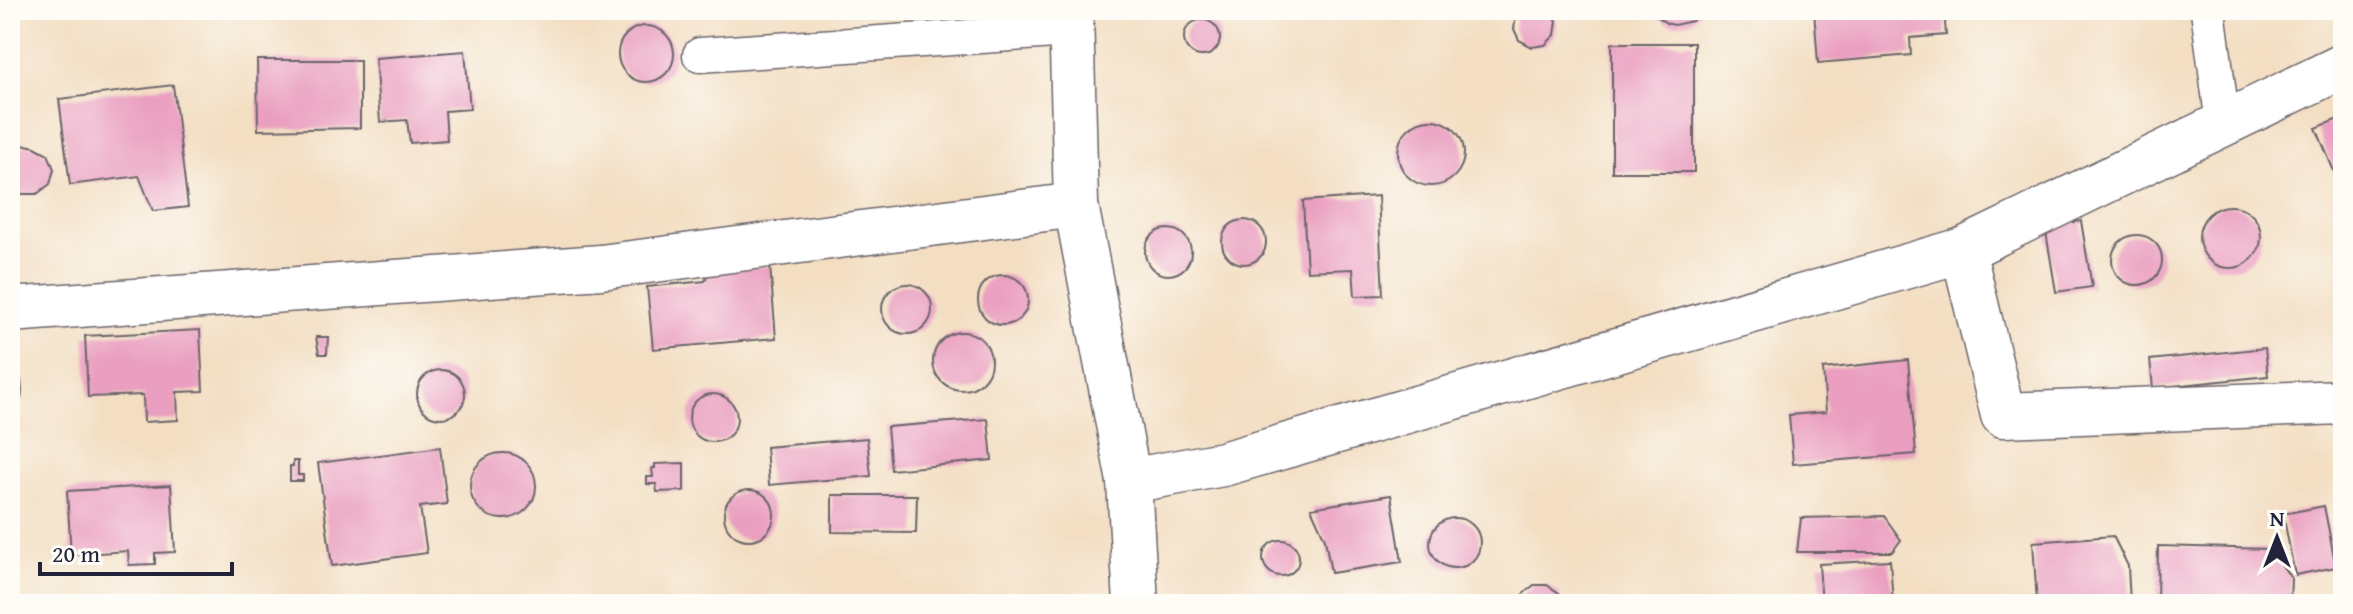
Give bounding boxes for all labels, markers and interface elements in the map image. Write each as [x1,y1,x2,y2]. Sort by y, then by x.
north arrow [2237,498,2317,578]
text: N [2270,502,2285,534]
scale bar [40,526,232,576]
text: 20 m [52,536,100,571]

